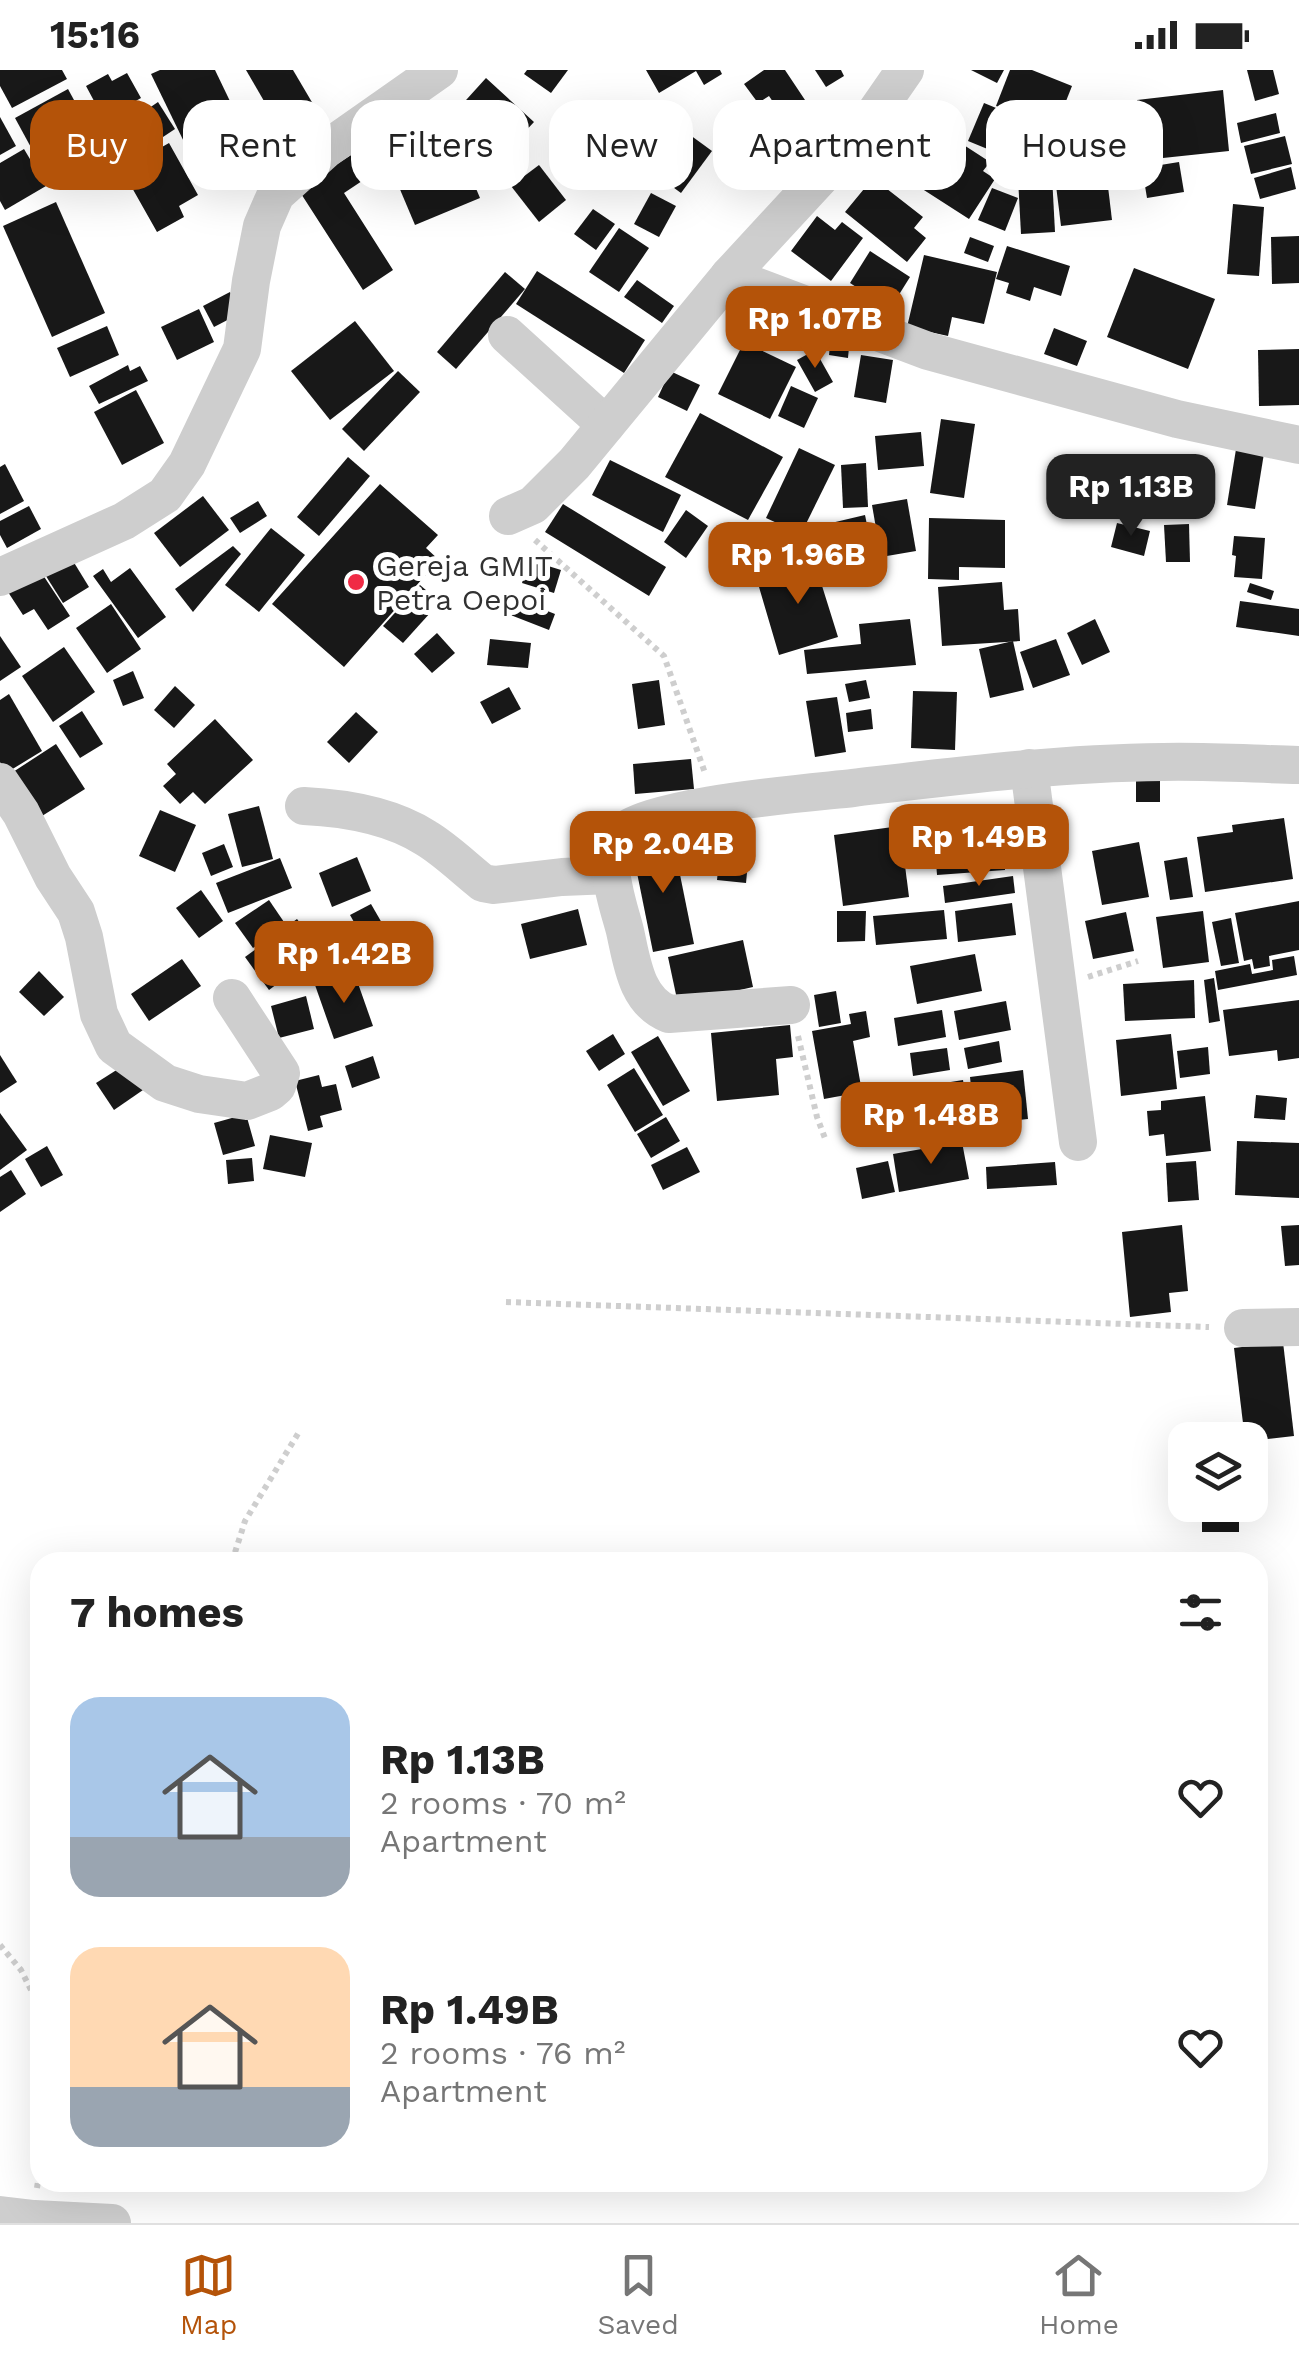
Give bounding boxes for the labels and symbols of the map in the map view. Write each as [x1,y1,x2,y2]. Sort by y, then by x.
pin: Rp 1.07B [712,286,918,371]
pin: Rp 1.13B [1028,454,1234,539]
pin: Rp 1.96B [695,522,901,607]
place label: Gereja GMIT Petra Oepoi [376,548,553,617]
marker: Gereja GMIT Petra Oepoi [345,571,367,593]
pin: Rp 1.49B [876,804,1082,889]
pin: Rp 2.04B [560,811,766,896]
pin: Rp 1.42B [241,921,447,1006]
pin: Rp 1.48B [828,1082,1034,1167]

